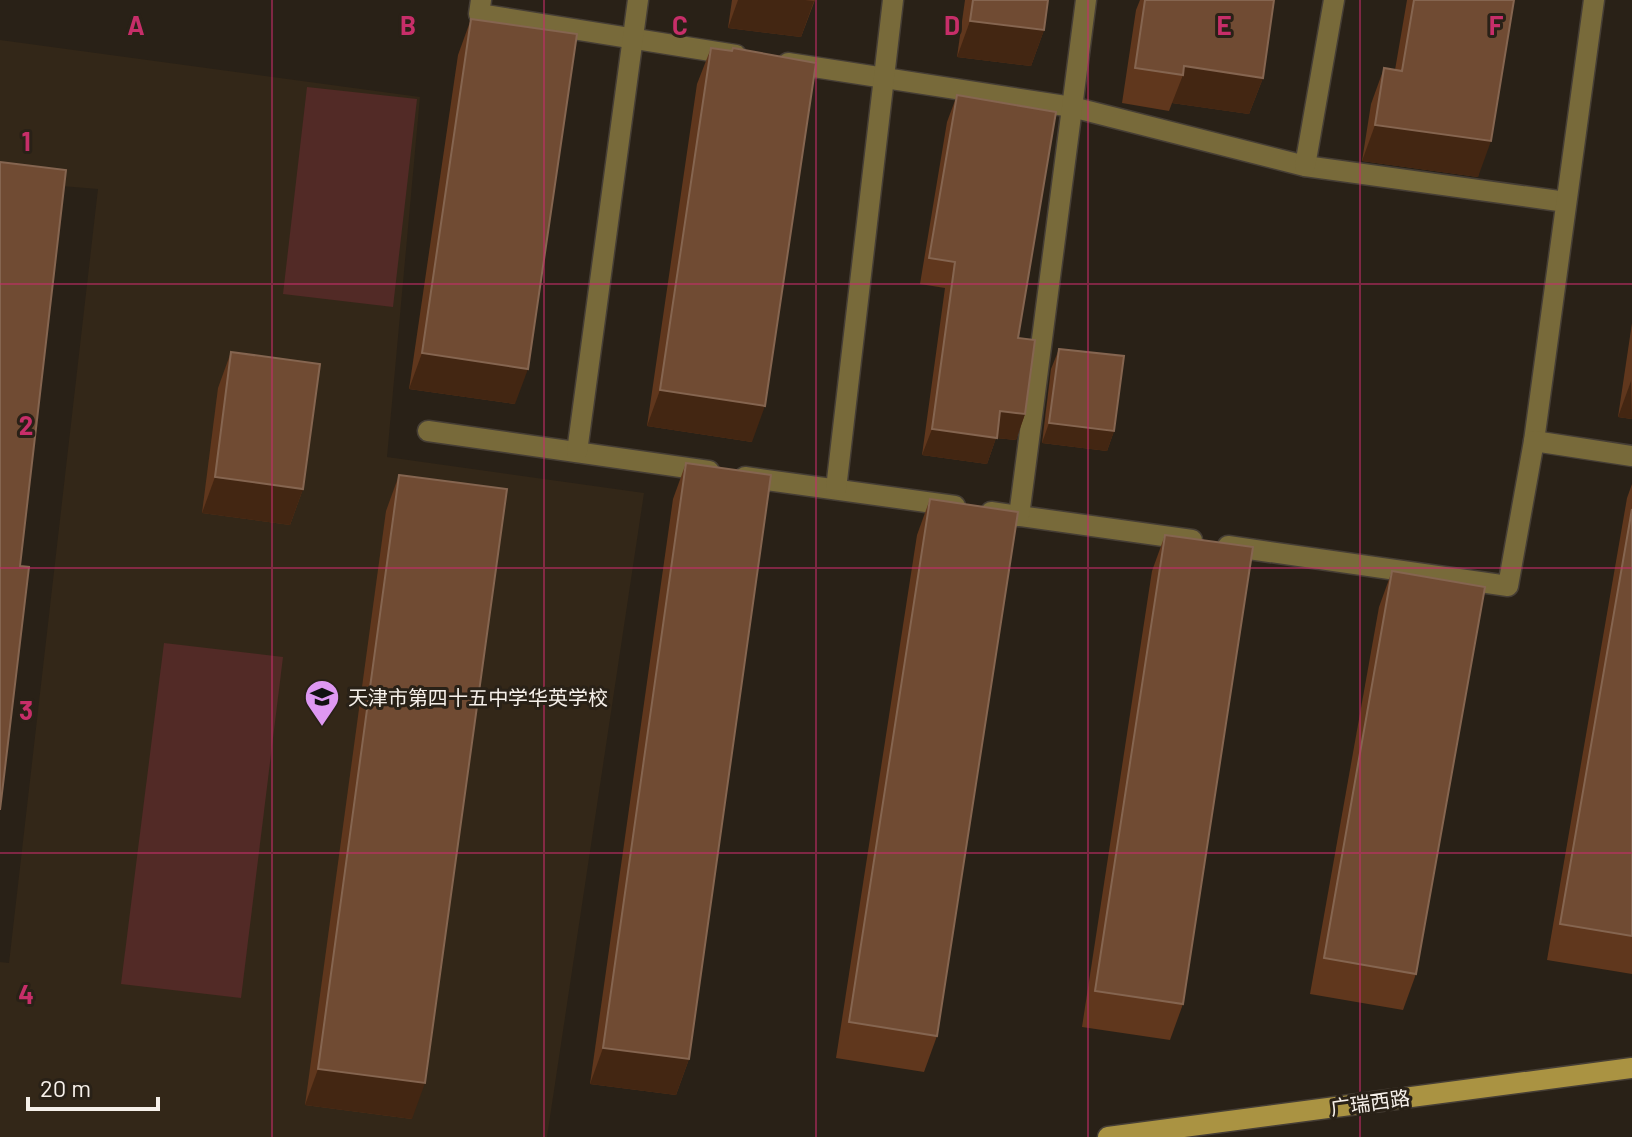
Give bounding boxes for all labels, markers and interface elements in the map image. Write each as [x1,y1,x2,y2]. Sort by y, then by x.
text: A [127,9,145,40]
text: B [400,9,416,40]
text: C [672,9,688,40]
text: D [944,9,960,40]
text: E [1216,9,1232,40]
text: F [1489,9,1504,40]
text: 1 [21,125,31,156]
text: 2 [19,409,33,440]
school or university icon: 天津市第四十五中学华英学校 [303,678,341,728]
place label: 天津市第四十五中学华英学校 [348,685,608,709]
text: 3 [19,694,33,725]
text: 4 [18,978,34,1009]
scale bar [28,1061,158,1111]
text: 20 m [40,1073,91,1102]
street label: 广瑞西路 [1329,1085,1411,1119]

